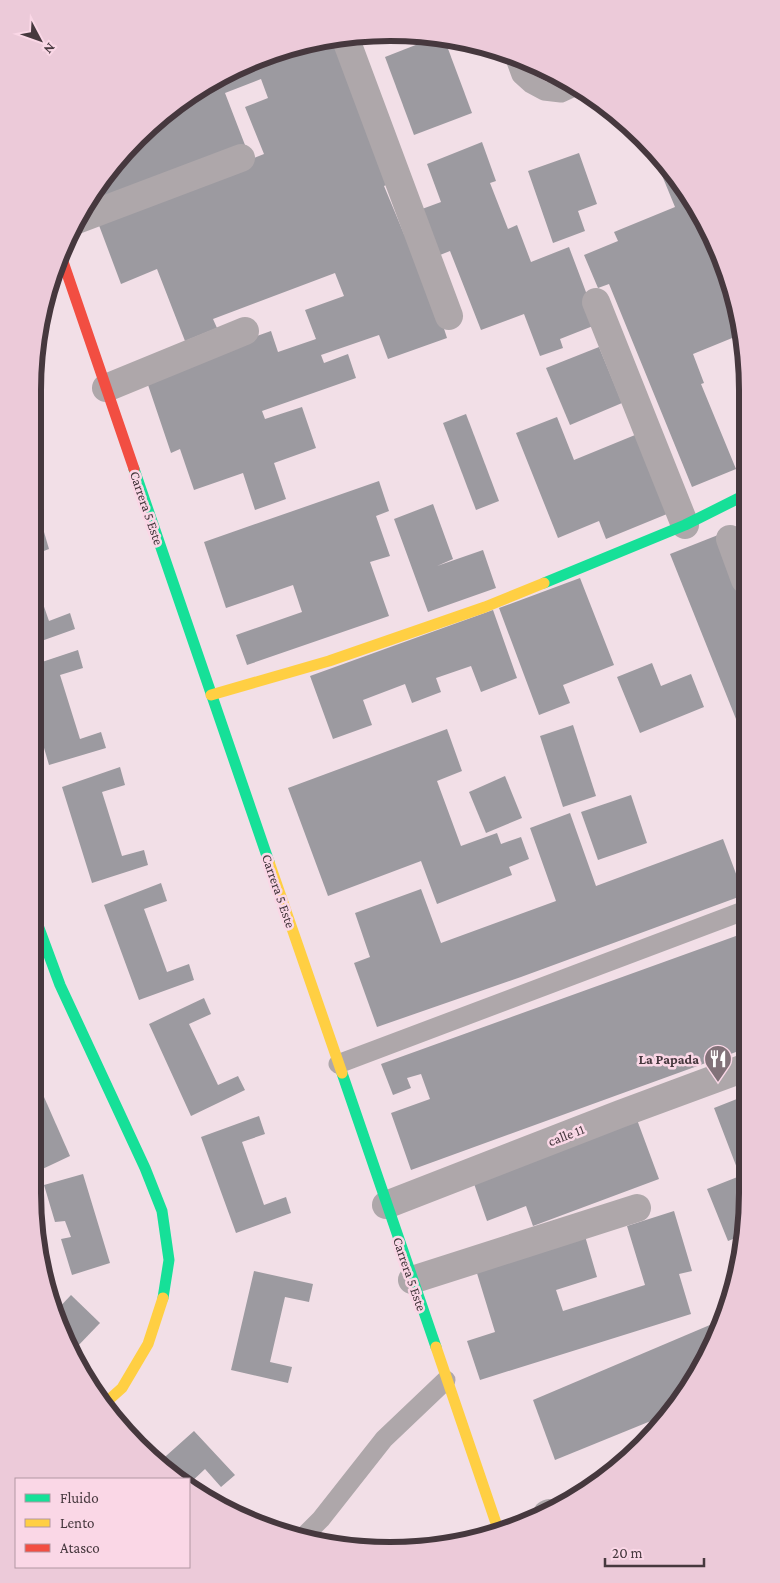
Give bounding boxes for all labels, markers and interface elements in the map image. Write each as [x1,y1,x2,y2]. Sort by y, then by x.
north arrow [15,15,65,65]
text: N [40,40,59,58]
street label: Carrera 5 Este [127,469,167,547]
street label: Carrera 5 Este [259,852,299,930]
restaurant icon: La Papada [703,1044,733,1083]
place label: La Papada [639,1051,699,1067]
street label: calle 11 [546,1121,587,1149]
street label: Carrera 5 Este [390,1235,430,1313]
legend [15,1478,190,1568]
text: Fluido [60,1490,99,1506]
text: Lento [60,1515,94,1531]
scale bar [605,1536,704,1568]
text: Atasco [60,1540,100,1556]
text: 20 m [612,1545,643,1561]

